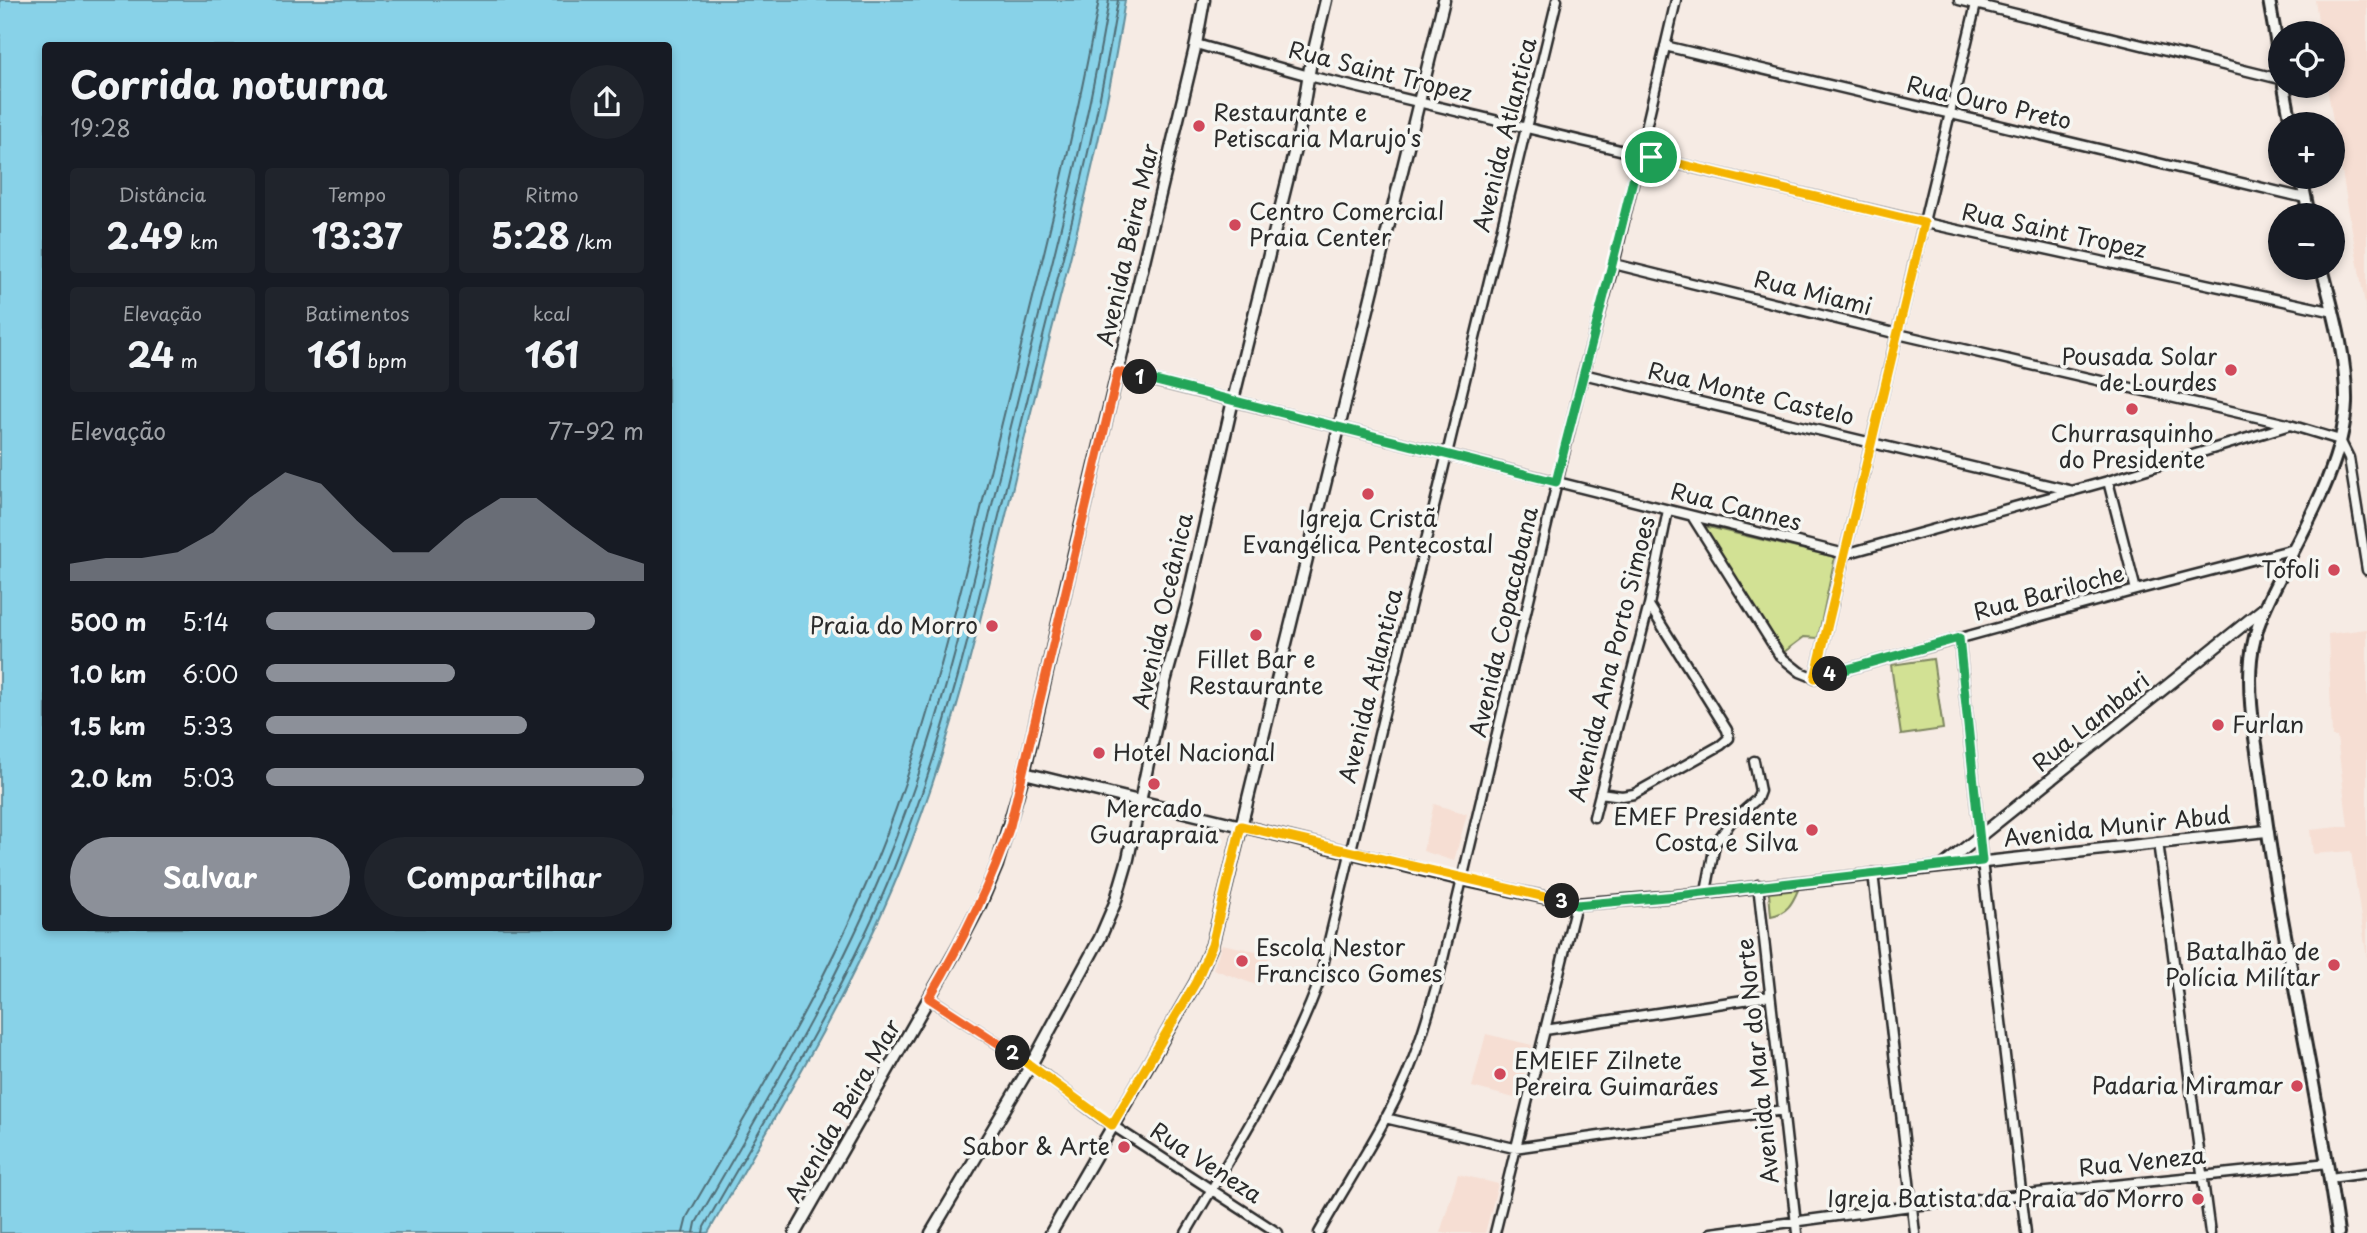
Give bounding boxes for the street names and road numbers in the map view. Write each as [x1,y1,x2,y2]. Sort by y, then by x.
street label: Rua Saint Tropez [1285,31,1476,110]
street label: Avenida Atlantica [1462,33,1545,236]
street label: Rua Ouro Preto [1903,66,2075,138]
street label: Avenida Beira Mar [1086,139,1167,349]
street label: Rua Saint Tropez [1959,193,2150,266]
street label: Rua Miami [1751,260,1876,323]
street label: Rua Monte Castelo [1645,352,1858,433]
street label: Rua Cannes [1667,472,1805,539]
street label: Avenida Copacabana [1459,502,1546,740]
street label: Avenida Oceânica [1122,509,1201,712]
street label: Avenida Ana Porto Simoes [1558,512,1663,805]
street label: Rua Bariloche [1969,555,2128,629]
street label: Avenida Atlantica [1328,584,1411,787]
street label: Rua Lambari [2024,662,2156,779]
street label: Avenida Munir Abud [2002,796,2232,855]
street label: Avenida Mar do Norte [1726,937,1787,1186]
street label: Avenida Beira Mar [775,1011,909,1209]
street label: Rua Veneza [1144,1112,1270,1211]
street label: Rua Veneza [2077,1136,2208,1185]

